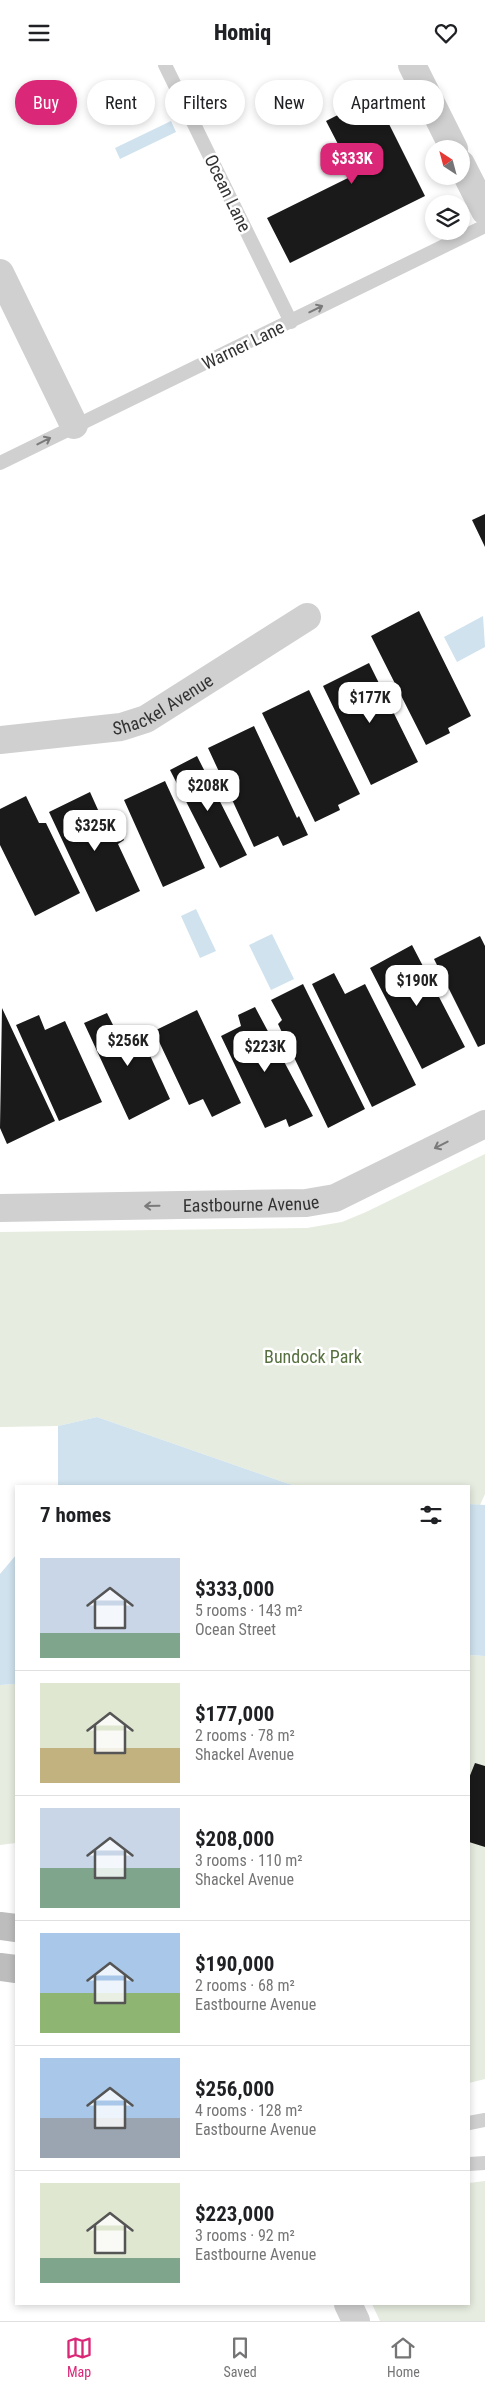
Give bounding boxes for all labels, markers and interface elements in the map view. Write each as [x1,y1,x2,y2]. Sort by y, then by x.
icon: menu [25,19,53,47]
icon: heart [432,19,460,47]
text: Homiq [214,20,271,45]
chip: Buy [15,80,77,125]
chip: Rent [87,80,155,125]
chip: Filters [165,80,245,125]
chip: New [255,80,323,125]
chip: Apartment [333,80,444,125]
north arrow [425,140,470,185]
map controls [425,140,470,240]
pin: $333K [317,143,387,185]
text: $333K [331,149,373,168]
street label: Ocean Lane [200,151,256,235]
button: layers [425,195,470,240]
one-way arrow [308,304,323,314]
street label: Warner Lane [199,316,287,374]
one-way arrow [36,436,51,446]
street label: Shackel Avenue [111,669,216,738]
pin: $177K [335,681,405,724]
text: $177K [349,688,391,707]
pin: $208K [173,769,243,812]
text: $208K [187,776,229,795]
pin: $325K [60,809,130,852]
text: $325K [74,816,116,835]
pin: $190K [382,965,452,1007]
text: $190K [396,971,438,990]
pin: $256K [93,1025,163,1067]
text: $256K [107,1031,149,1050]
pin: $223K [230,1031,300,1073]
text: $223K [244,1037,286,1056]
one-way arrow [434,1140,449,1150]
street label: Eastbourne Avenue [183,1190,321,1216]
one-way arrow [144,1201,160,1211]
park label: Bundock Park [264,1346,362,1367]
icon: filters [417,1501,445,1529]
text: 7 homes [40,1503,111,1527]
text: $333,000 [195,1577,274,1601]
icon: home [80,1578,140,1638]
text: 5 rooms · 143 m² [195,1601,303,1620]
text: Ocean Street [195,1620,276,1639]
text: $177,000 [195,1702,274,1726]
icon: home [80,1703,140,1763]
text: 2 rooms · 78 m² [195,1726,295,1745]
text: Shackel Avenue [195,1745,294,1764]
text: $208,000 [195,1827,274,1851]
icon: home [80,1828,140,1888]
text: 3 rooms · 110 m² [195,1851,303,1870]
text: Shackel Avenue [195,1870,294,1889]
text: $190,000 [195,1952,274,1976]
icon: home [80,1953,140,2013]
text: 2 rooms · 68 m² [195,1976,295,1995]
text: Eastbourne Avenue [195,1995,316,2014]
text: $256,000 [195,2077,274,2101]
icon: home [80,2078,140,2138]
text: 4 rooms · 128 m² [195,2101,303,2120]
text: Eastbourne Avenue [195,2120,316,2139]
text: $223,000 [195,2202,274,2226]
icon: home [80,2203,140,2263]
text: 3 rooms · 92 m² [195,2226,295,2245]
text: Eastbourne Avenue [195,2245,316,2264]
tab: Map [65,2334,93,2380]
tab: Saved [223,2334,257,2380]
tab: Home [387,2334,420,2380]

